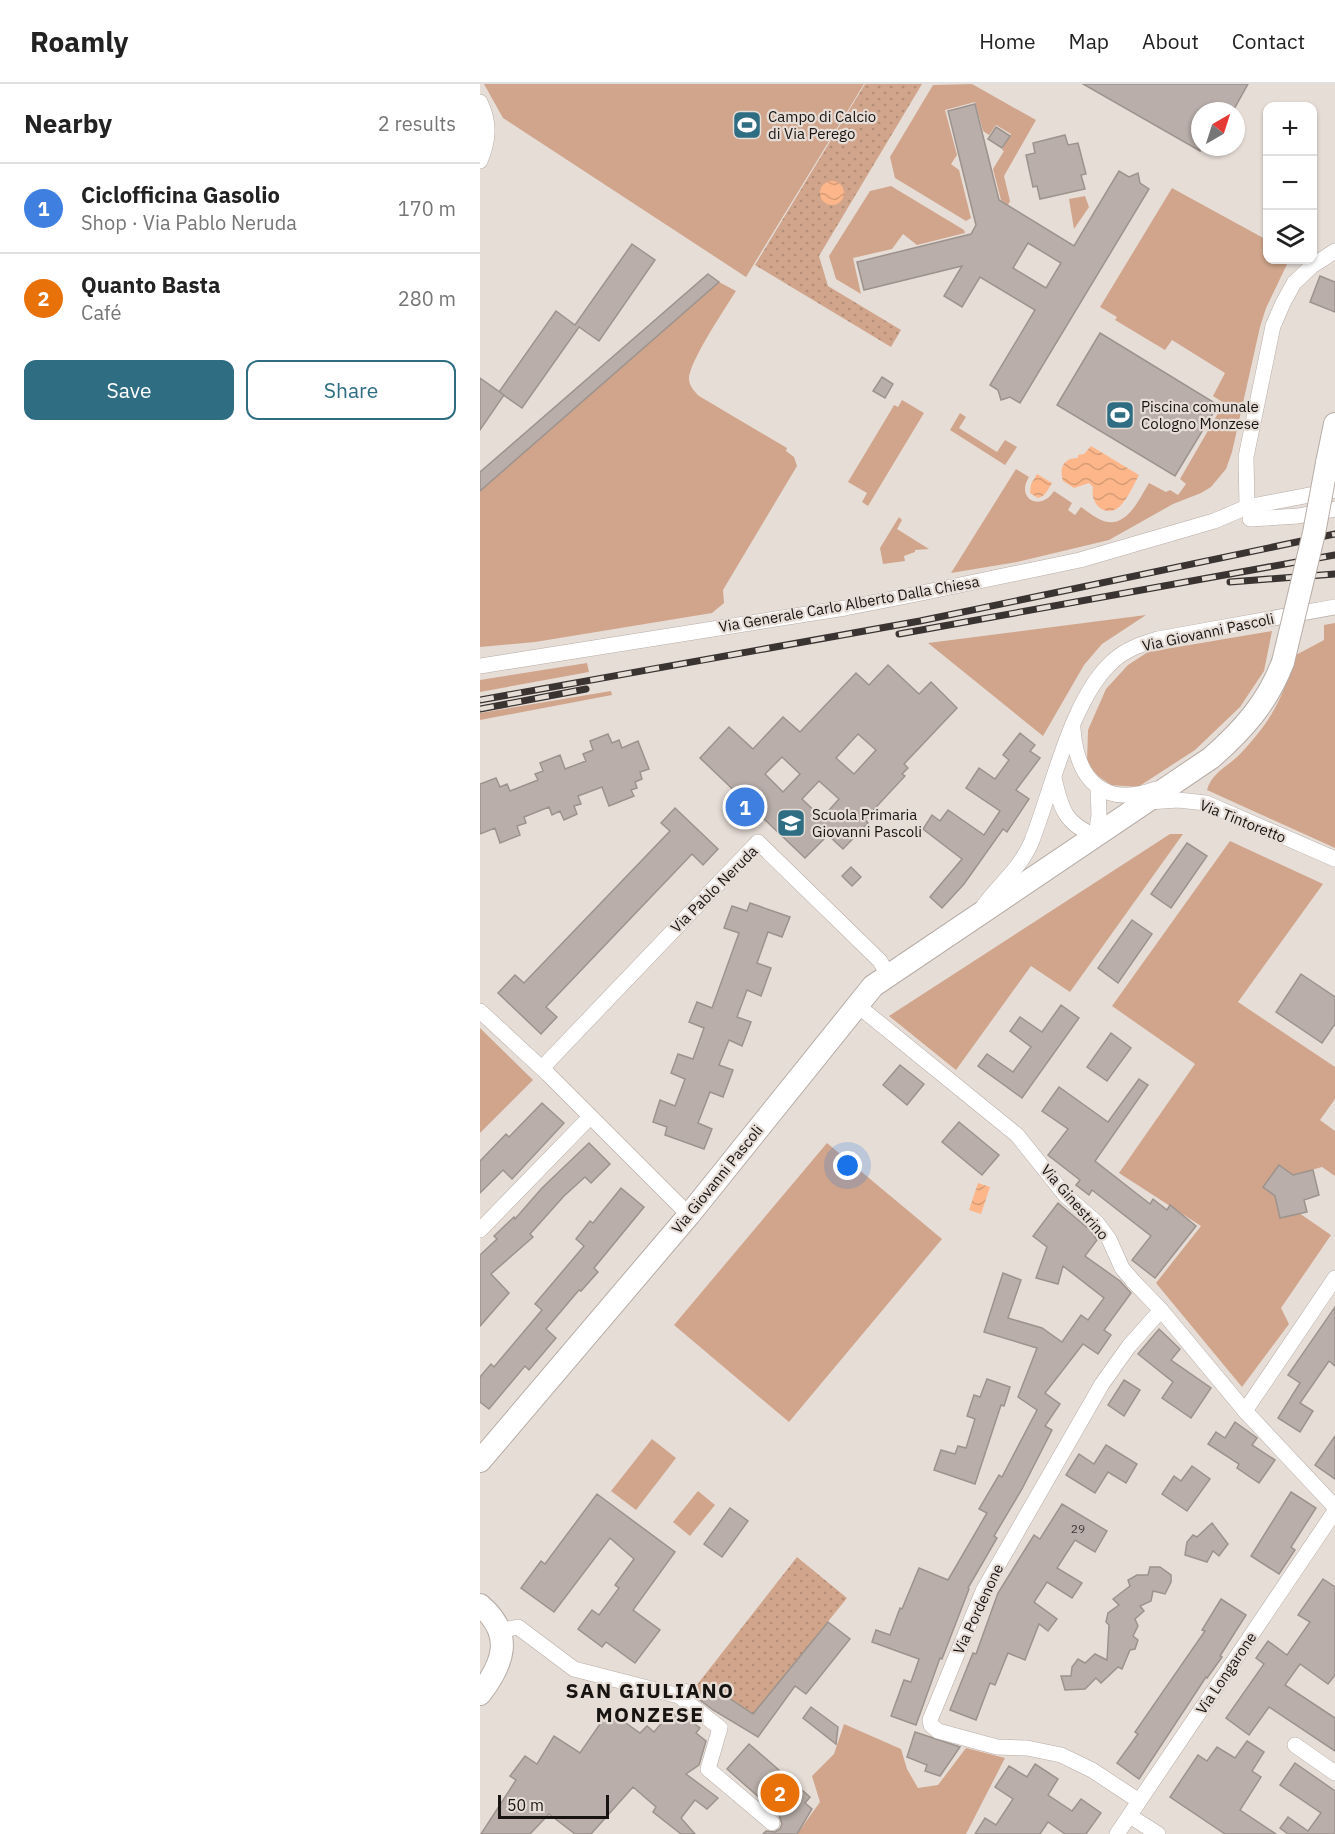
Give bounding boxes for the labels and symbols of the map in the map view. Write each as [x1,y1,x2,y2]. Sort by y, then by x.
north arrow [1191,102,1245,156]
place label: Campo di Calcio di Via Perego [768,107,876,143]
sports icon: Campo di Calcio di Via Perego [731,109,763,141]
place label: Piscina comunale Cologno Monzese [1141,397,1259,433]
sports icon: Piscina comunale Cologno Monzese [1104,399,1136,431]
street label: Via Generale Carlo Alberto Dalla Chiesa [717,572,981,636]
street label: Via Giovanni Pascoli [1140,609,1276,655]
pin: 1 [726,784,764,830]
street label: Via Tintoretto [1197,795,1289,847]
place label: Scuola Primaria Giovanni Pascoli [812,805,922,841]
school or university icon: Scuola Primaria Giovanni Pascoli [775,807,807,839]
street label: Via Pablo Neruda [666,841,762,937]
street label: Via Giovanni Pascoli [667,1121,767,1237]
your location [833,1151,862,1180]
street label: Via Ginestrino [1037,1160,1113,1244]
house number: 29 [1071,1521,1085,1536]
street label: Via Pordenone [949,1561,1007,1657]
street label: Via Longarone [1192,1628,1260,1718]
district label: SAN GIULIANO MONZESE [565,1676,735,1728]
pin: 2 [760,1770,800,1816]
scale bar [498,1792,609,1820]

